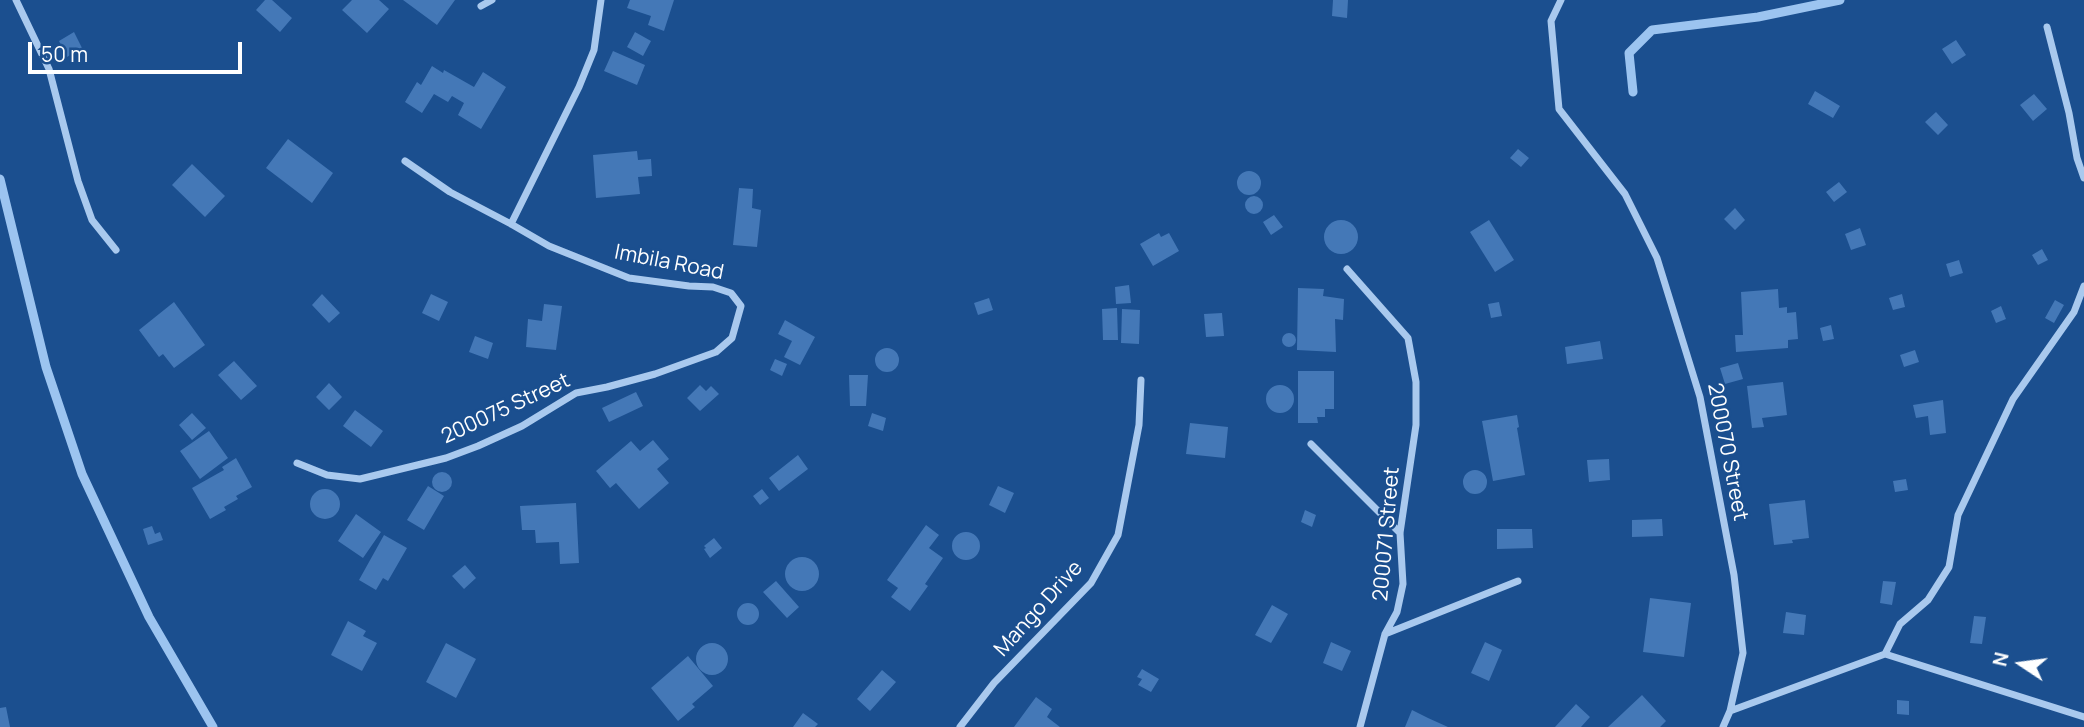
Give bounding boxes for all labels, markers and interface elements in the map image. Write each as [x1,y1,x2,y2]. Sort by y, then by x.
scale bar [32,28,245,72]
text: 50 m [41,40,88,68]
street label: Imbila Road [612,240,726,286]
street label: 200075 Street [438,368,574,450]
street label: 200070 Street [1701,381,1753,523]
street label: 200071 Street [1369,466,1405,602]
street label: Mango Drive [990,556,1088,662]
north arrow [1986,629,2056,699]
text: N [1986,650,2015,669]

